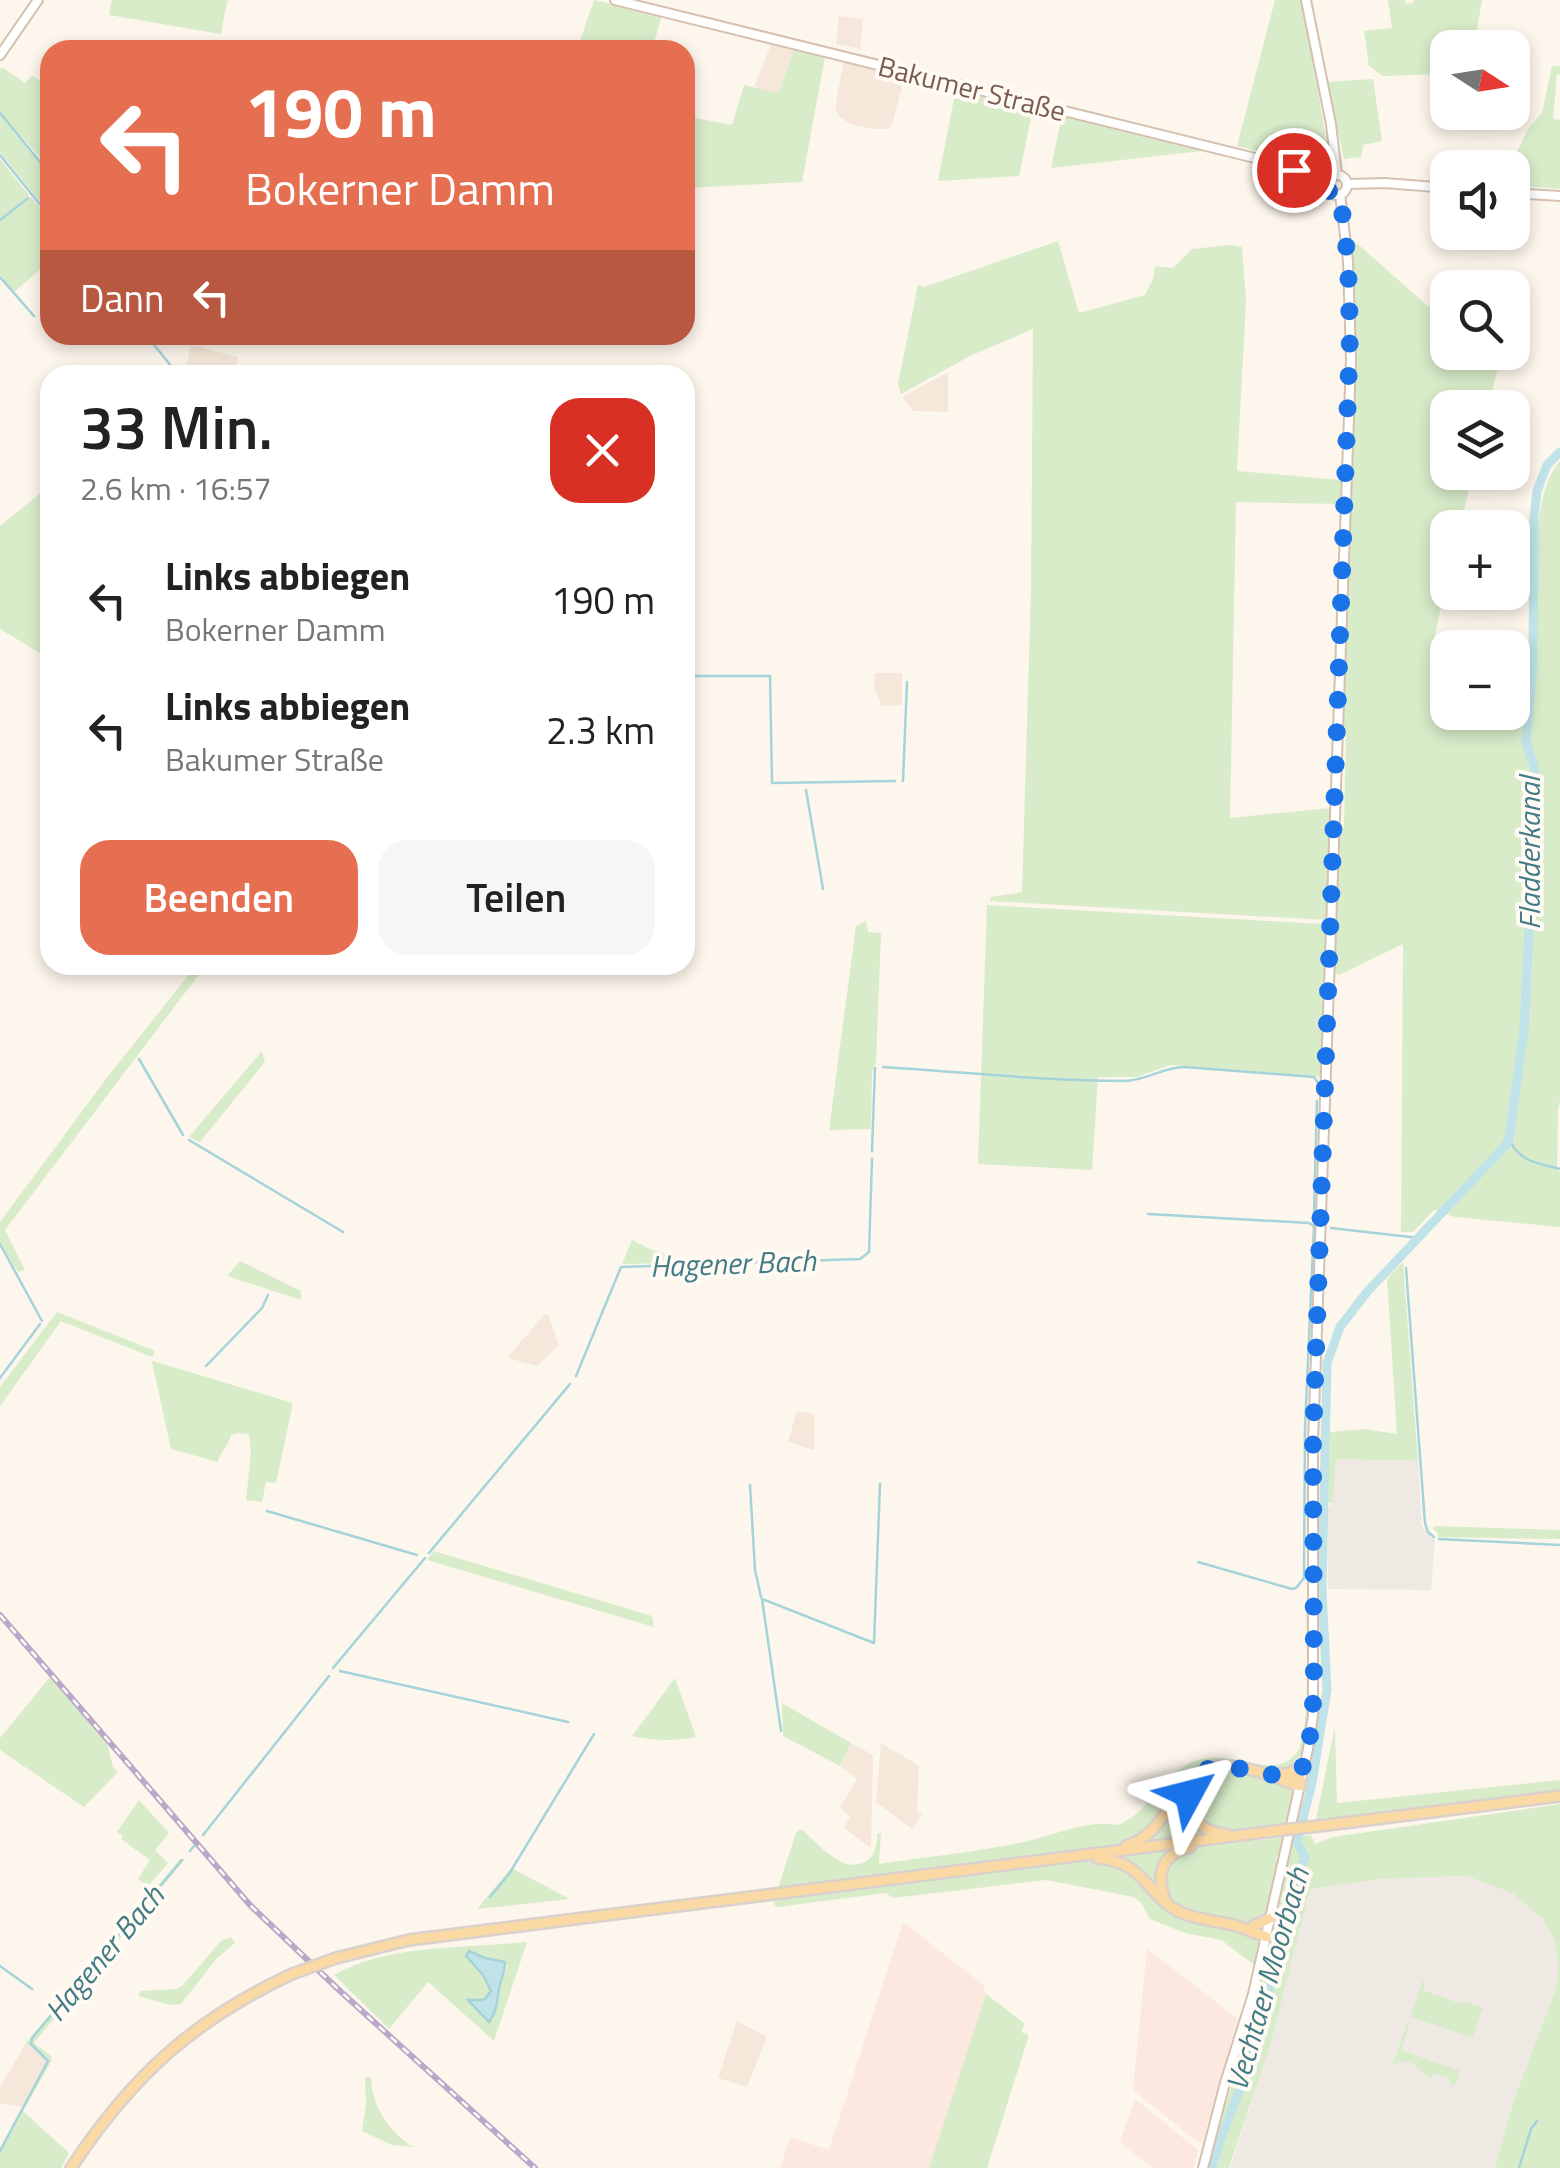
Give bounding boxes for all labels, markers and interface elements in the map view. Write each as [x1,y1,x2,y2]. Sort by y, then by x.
north arrow [1430,30,1530,130]
map controls [1430,30,1530,730]
street label: Bakumer Straße [874,44,1070,132]
text: 190 m [245,58,437,164]
icon: left [80,80,210,210]
pin [1252,128,1337,213]
icon: arrive [1267,143,1322,198]
button: sound [1430,150,1530,250]
text: Bokerner Damm [245,154,555,222]
text: Dann [80,269,164,327]
icon: left [184,270,239,325]
button: search [1430,270,1530,370]
text: 33 Min. [80,381,273,472]
button: layers [1430,390,1530,490]
button: close [550,398,655,503]
text: 2.6 km · 16:57 [80,464,272,512]
button: + [1430,510,1530,610]
text: Links abbiegen [165,547,410,605]
text: 190 m [551,571,655,629]
icon: left [80,573,135,628]
text: Bokerner Damm [165,605,385,653]
button: − [1430,630,1530,730]
text: Links abbiegen [165,677,410,735]
text: 2.3 km [546,701,655,759]
icon: left [80,703,135,758]
text: Bakumer Straße [165,735,384,783]
water label: Fladderkanal [1506,773,1552,930]
button: Beenden [80,840,358,955]
button: Teilen [378,840,655,955]
water label: Hagener Bach [649,1237,818,1289]
position arrow [1137,1742,1241,1846]
water label: Vechtaer Moorbach [1213,1861,1321,2096]
water label: Hagener Bach [33,1874,176,2031]

